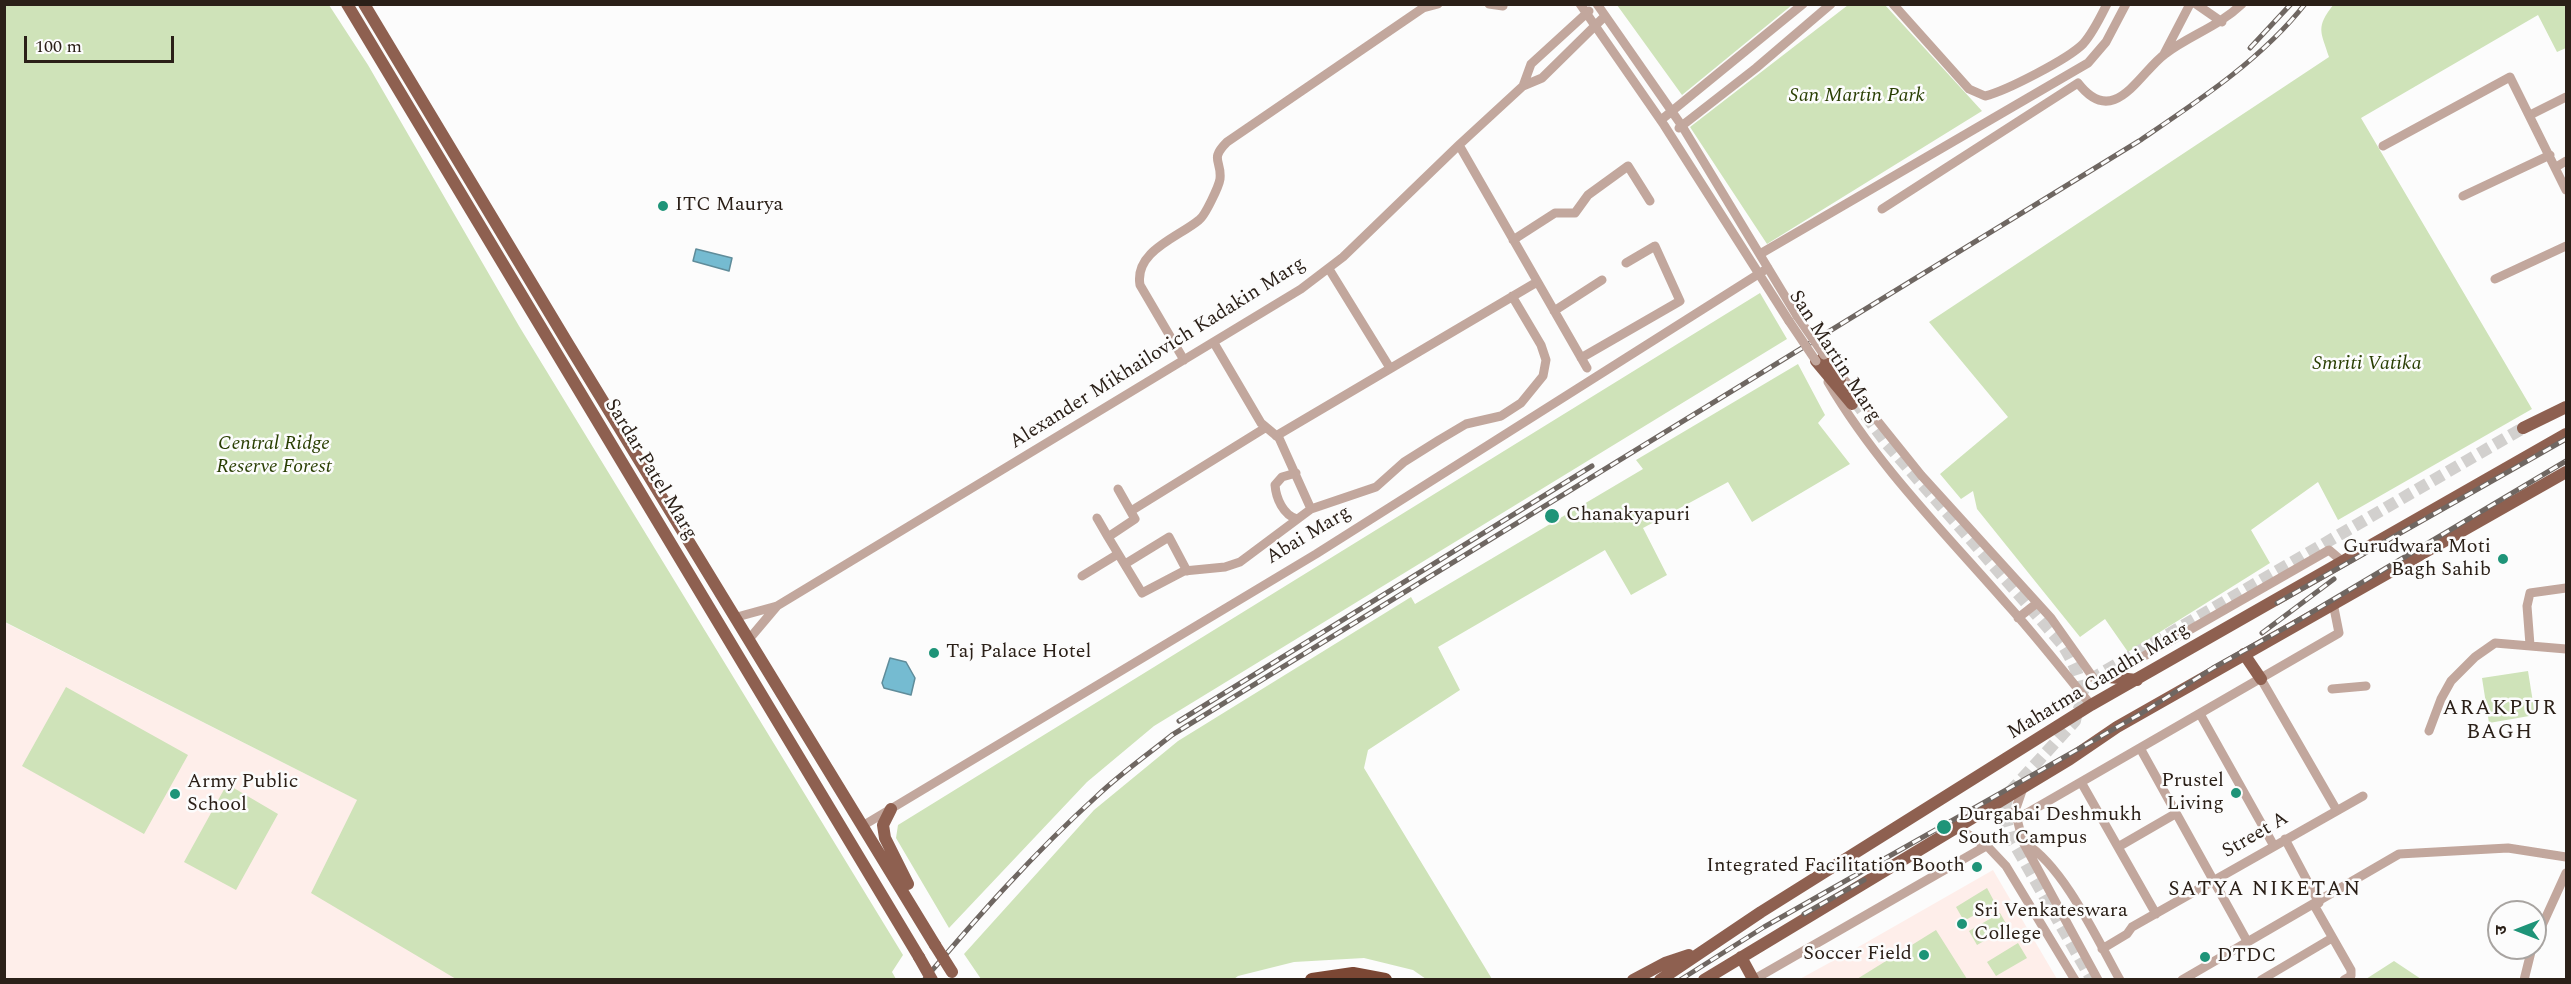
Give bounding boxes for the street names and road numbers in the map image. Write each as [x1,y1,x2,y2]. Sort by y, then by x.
street label: Alexander Mikhailovich Kadakin Marg [1006,253,1310,455]
street label: San Martin Marg [1783,287,1885,427]
street label: Sardar Patel Marg [598,395,702,545]
street label: Abai Marg [1262,501,1356,571]
street label: Mahatma Gandhi Marg [2004,618,2194,746]
street label: Street A [2219,807,2293,865]

